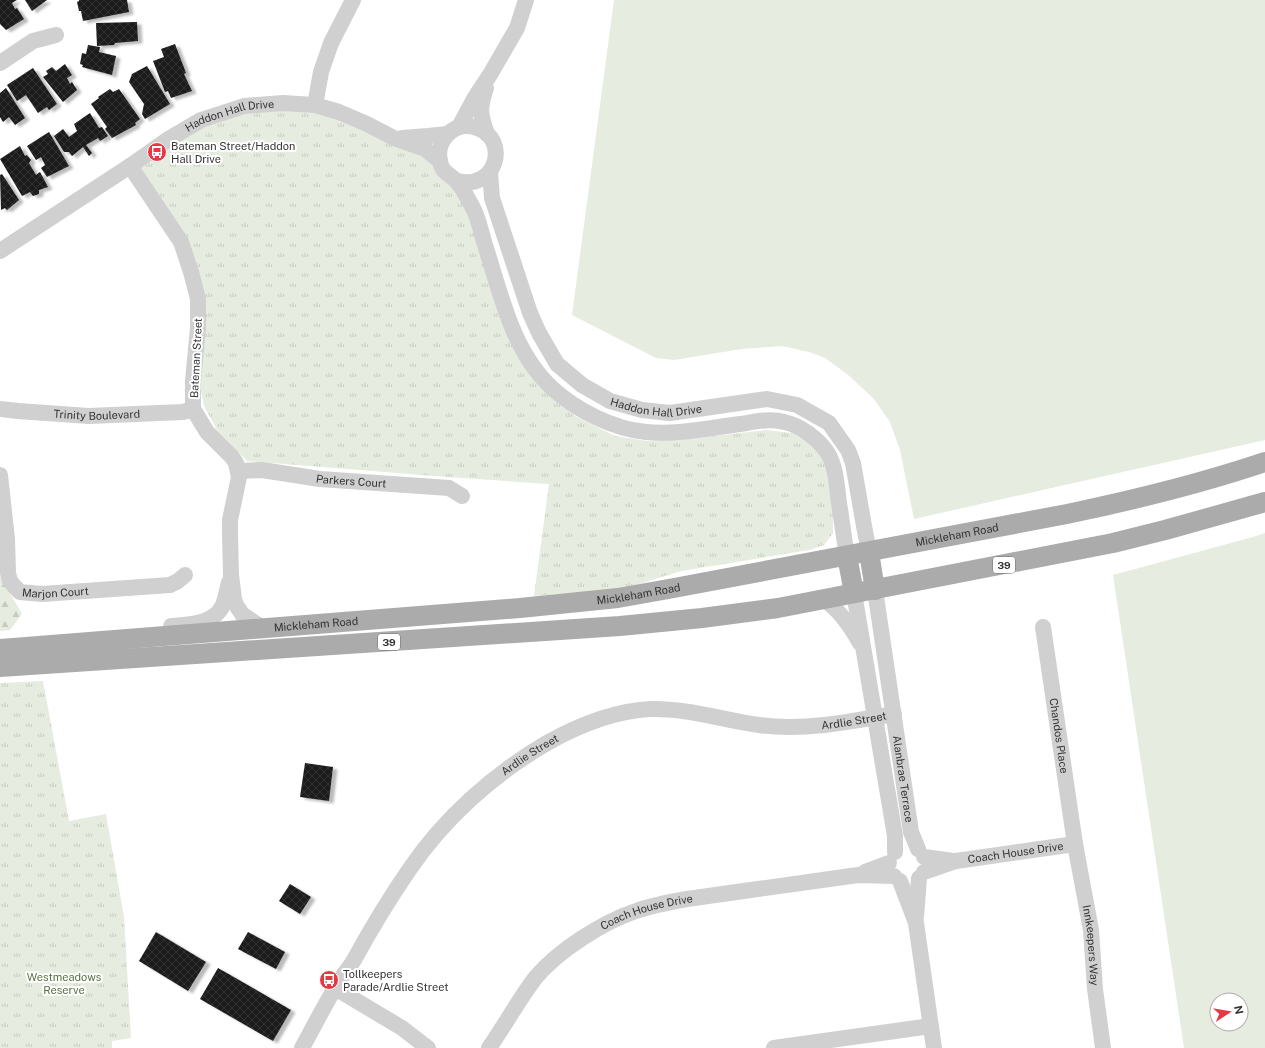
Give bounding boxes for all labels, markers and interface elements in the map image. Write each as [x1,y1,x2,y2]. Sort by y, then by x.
street label: Haddon Hall Drive [183,98,275,134]
place label: Bateman Street/Haddon Hall Drive [171,140,295,165]
bus stop icon: Bateman Street/Haddon Hall Drive [146,141,168,163]
street label: Bateman Street [188,318,204,398]
street label: Haddon Hall Drive [609,395,703,419]
street label: Trinity Boulevard [53,408,140,422]
street label: Parkers Court [315,472,387,490]
street label: Mickleham Road [914,521,1000,548]
road number: 39 [993,557,1015,573]
street label: Mickleham Road [596,581,681,606]
street label: Marjon Court [21,585,89,600]
street label: Mickleham Road [273,615,359,633]
road number: 39 [378,634,400,650]
street label: Chandos Place [1048,697,1071,774]
street label: Ardlie Street [821,709,887,731]
street label: Ardlie Street [499,732,560,778]
street label: Alanbrae Terrace [891,735,916,823]
street label: Coach House Drive [967,840,1064,865]
street label: Coach House Drive [598,892,693,932]
street label: Innkeepers Way [1080,904,1101,986]
place label: Tollkeepers Parade/Ardlie Street [343,968,448,993]
bus stop icon: Tollkeepers Parade/Ardlie Street [318,969,340,991]
park label: Westmeadows Reserve [27,971,102,996]
north arrow [1209,992,1249,1032]
text: N [1232,1004,1246,1015]

